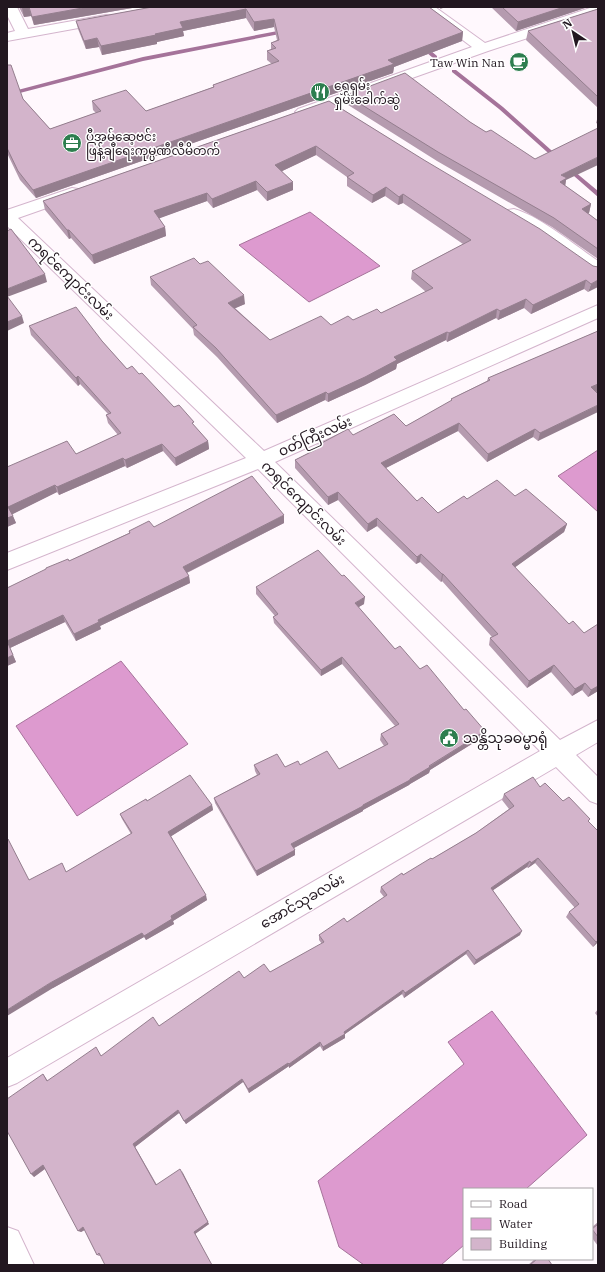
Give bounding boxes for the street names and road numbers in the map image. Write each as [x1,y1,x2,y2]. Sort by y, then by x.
street label: ကရင်ကျောင်းလမ်း [22,232,119,326]
street label: ၀တ်ကြီးလမ်း [275,411,356,463]
street label: ကရင်ကျောင်းလမ်း [256,456,351,551]
street label: အောင်သုခလမ်း [256,869,349,935]

